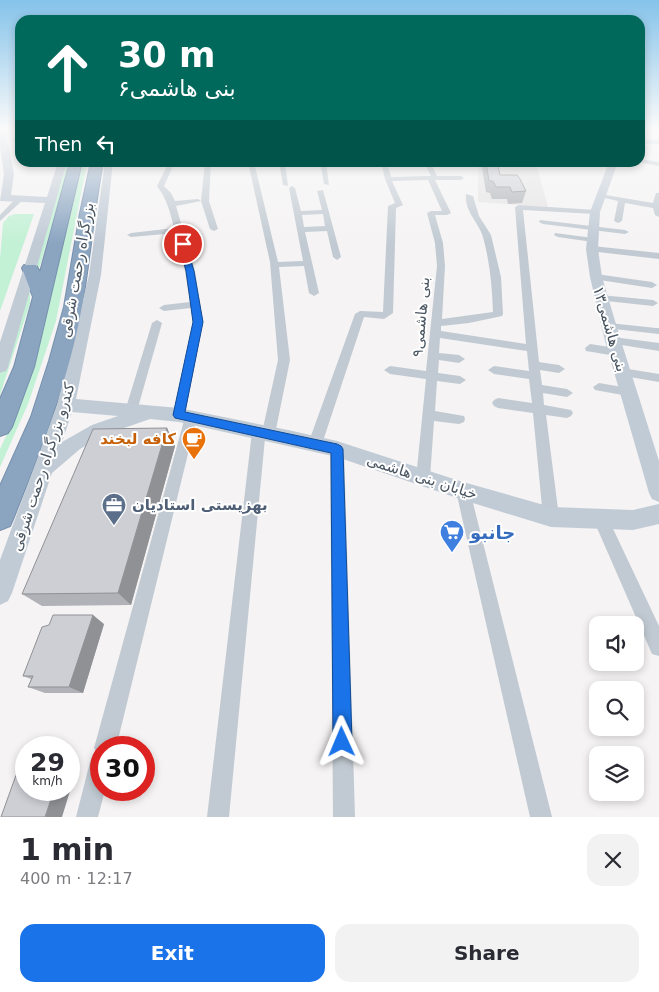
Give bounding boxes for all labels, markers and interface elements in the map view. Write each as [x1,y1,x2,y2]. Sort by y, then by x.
icon: ahead [35,35,100,100]
text: 30 m [118,35,215,75]
text: ۶بنی هاشمی [118,76,236,101]
icon: left [92,130,120,158]
text: Then [35,133,82,155]
street label: بزرگراه رحمت شرقی [56,201,98,339]
pin [162,223,204,265]
icon: arrive [169,230,197,258]
street label: بنی هاشمی۹ [409,276,433,358]
street label: بنی هاشمی۱۳ [589,284,631,374]
street label: کندرو بزرگراه رحمت شرقی [7,380,79,553]
cafe icon: کافه لبخند [181,426,207,460]
place label: کافه لبخند [100,430,176,448]
street label: خیابان بنی هاشمی [364,451,480,503]
office icon: بهزیستی استادیان [101,492,127,526]
place label: بهزیستی استادیان [132,496,268,514]
supermarket icon: جانبو [439,519,465,553]
place label: جانبو [469,522,515,544]
map controls [589,616,644,801]
button: sound [589,616,644,671]
button: search [589,681,644,736]
position arrow [315,715,367,767]
speed limit sign: 30 [90,736,155,801]
button: layers [589,746,644,801]
text: 29 [30,748,65,777]
text: km/h [32,774,63,788]
text: 1 min [20,832,114,867]
button: close [587,834,639,886]
text: 400 m · 12:17 [20,869,133,888]
button: Exit [20,924,325,982]
button: Share [335,924,639,982]

